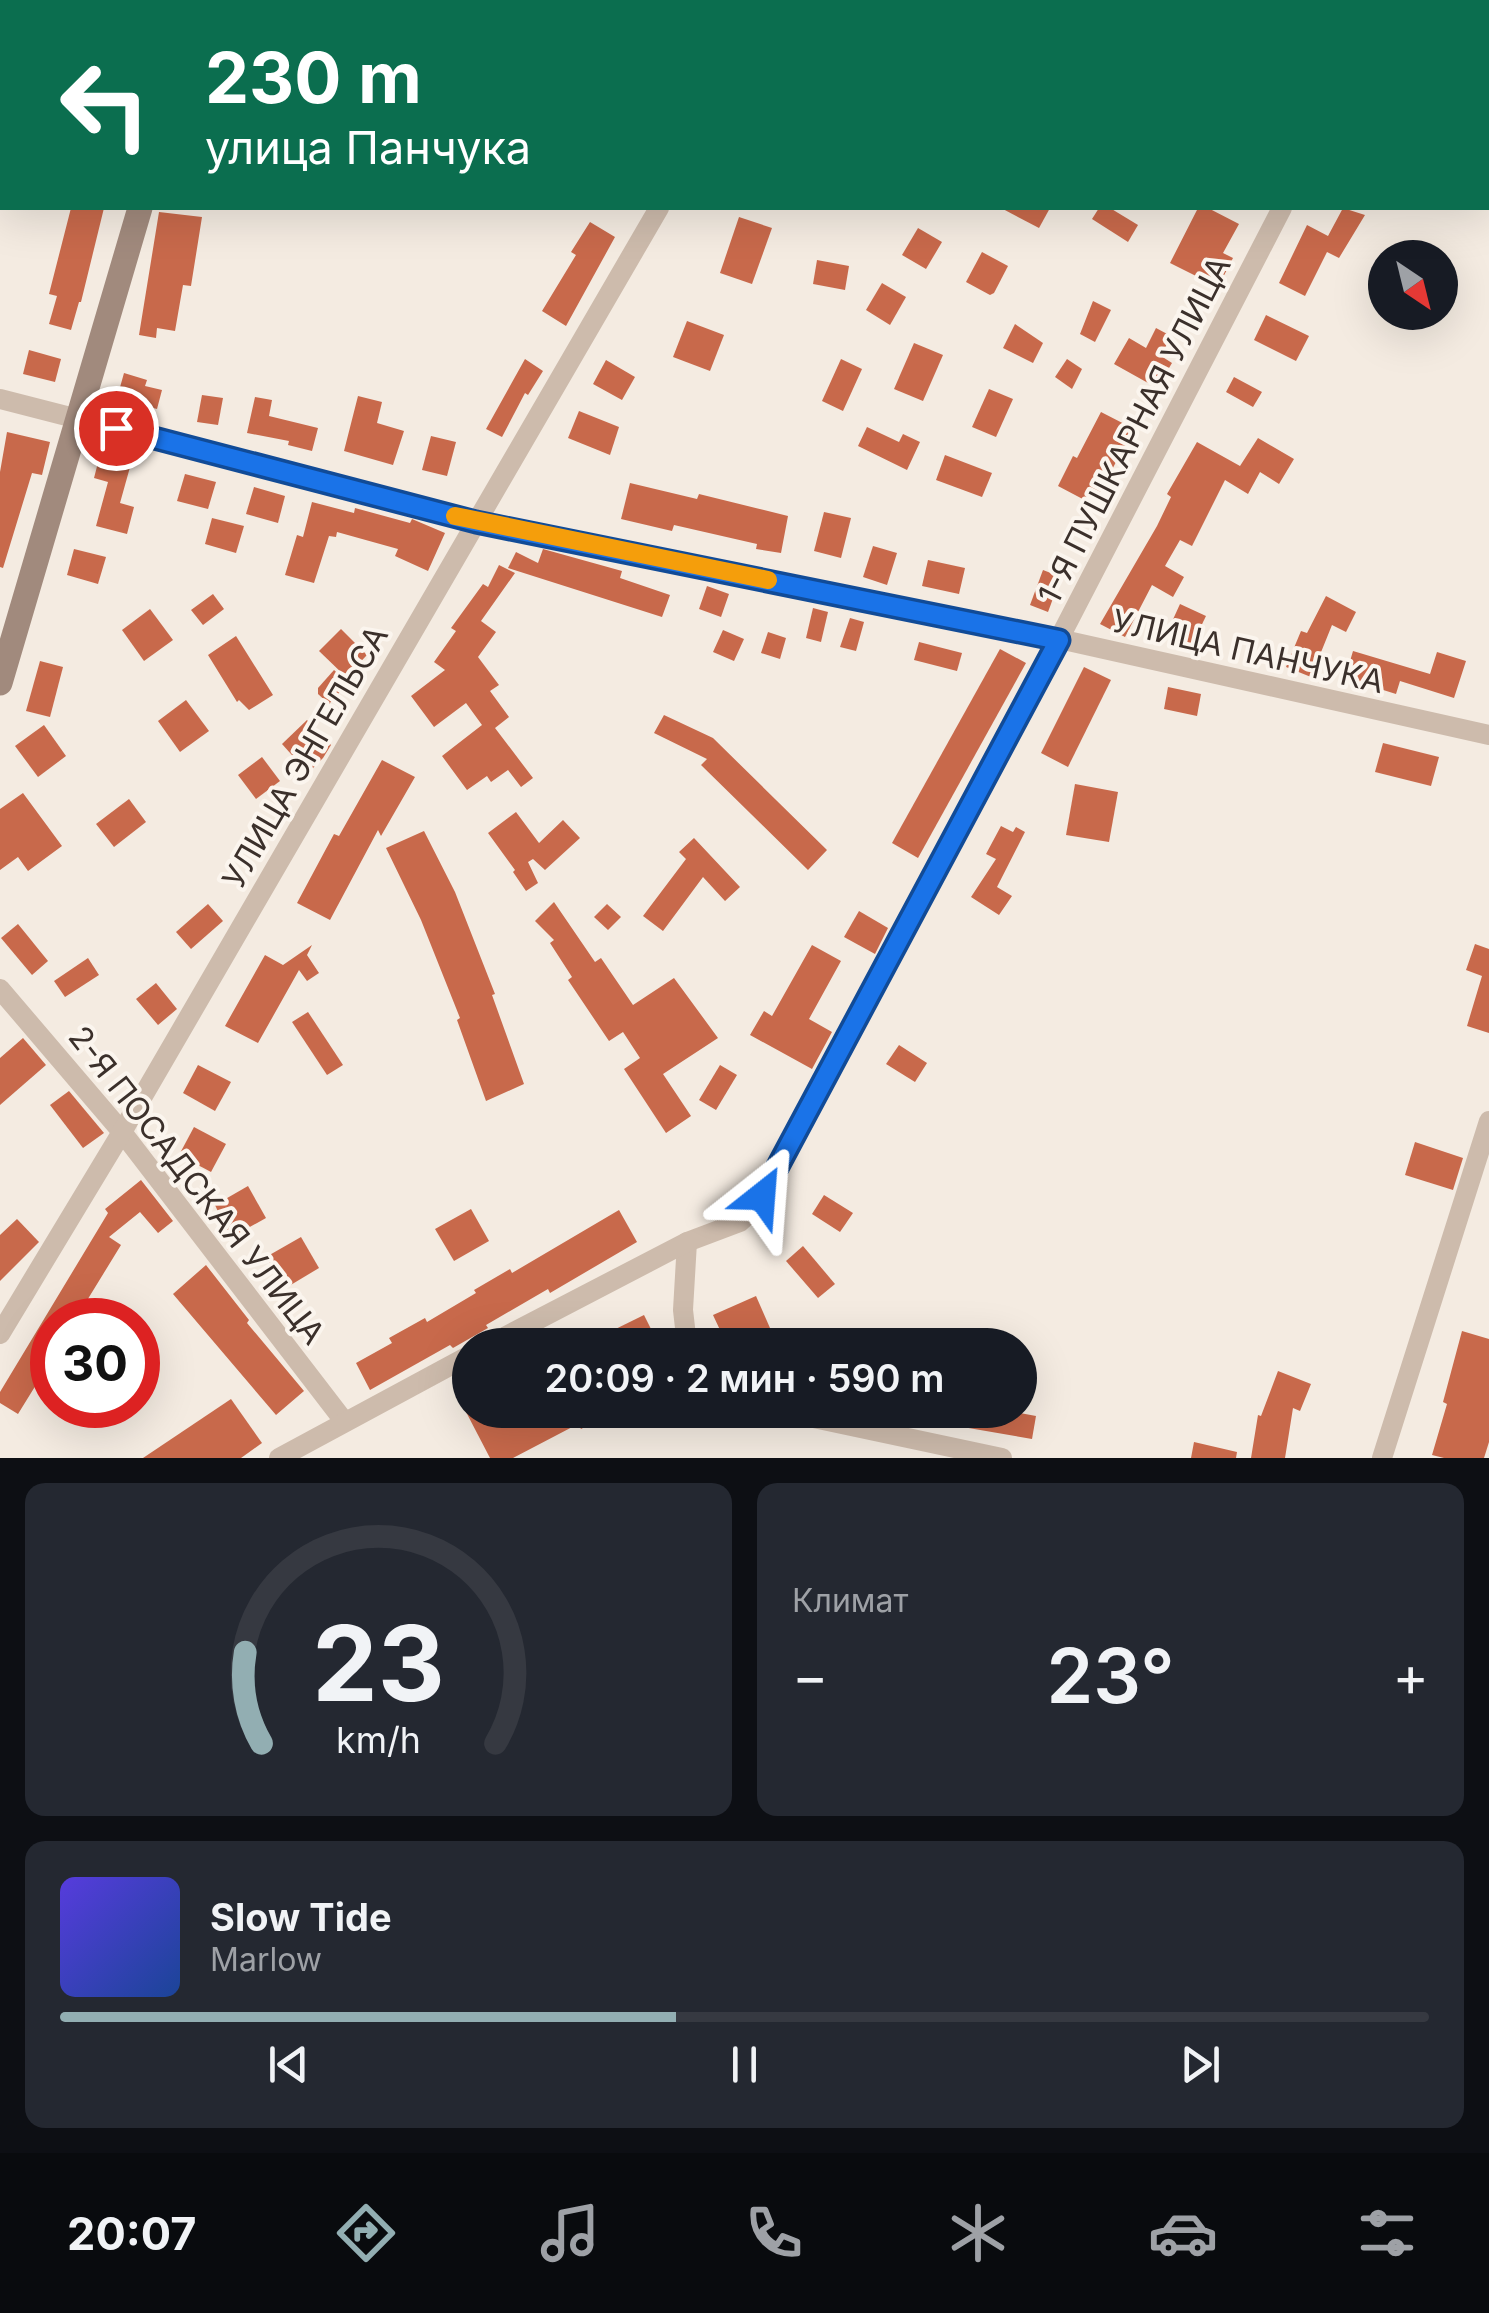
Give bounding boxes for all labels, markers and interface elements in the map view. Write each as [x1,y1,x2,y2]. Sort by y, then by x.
text: 230 m [205,35,422,120]
icon: left [40,40,170,170]
text: улица Панчука [205,120,531,175]
north arrow [1368,240,1458,330]
map controls [1368,240,1458,330]
street label: 1-Я ПУШКАРНАЯ УЛИЦА [1029,250,1239,610]
pin [74,386,159,471]
icon: arrive [89,401,144,456]
street label: УЛИЦА ПАНЧУКА [1108,601,1388,701]
street label: УЛИЦА ЭНГЕЛЬСА [214,619,396,895]
street label: 2-Я ПОСАДСКАЯ УЛИЦА [61,1018,333,1352]
position arrow [710,1144,814,1248]
speed limit sign: 30 [30,1298,160,1428]
text: 20:09 · 2 мин · 590 m [545,1355,944,1401]
text: Климат [792,1581,908,1620]
text: 23 [312,1600,445,1726]
text: 23° [1046,1630,1175,1721]
text: − [792,1643,828,1709]
text: + [1393,1643,1429,1709]
text: km/h [336,1718,421,1762]
text: Slow Tide [210,1894,392,1940]
text: Marlow [210,1940,322,1979]
icon: previous [261,2037,316,2092]
icon: pause [717,2037,772,2092]
icon: next [1173,2037,1228,2092]
icon: directions [331,2198,401,2268]
icon: music [535,2198,605,2268]
icon: phone [739,2198,809,2268]
icon: climate [943,2198,1013,2268]
icon: car [1148,2198,1218,2268]
icon: filters [1352,2198,1422,2268]
text: 20:07 [67,2206,196,2261]

